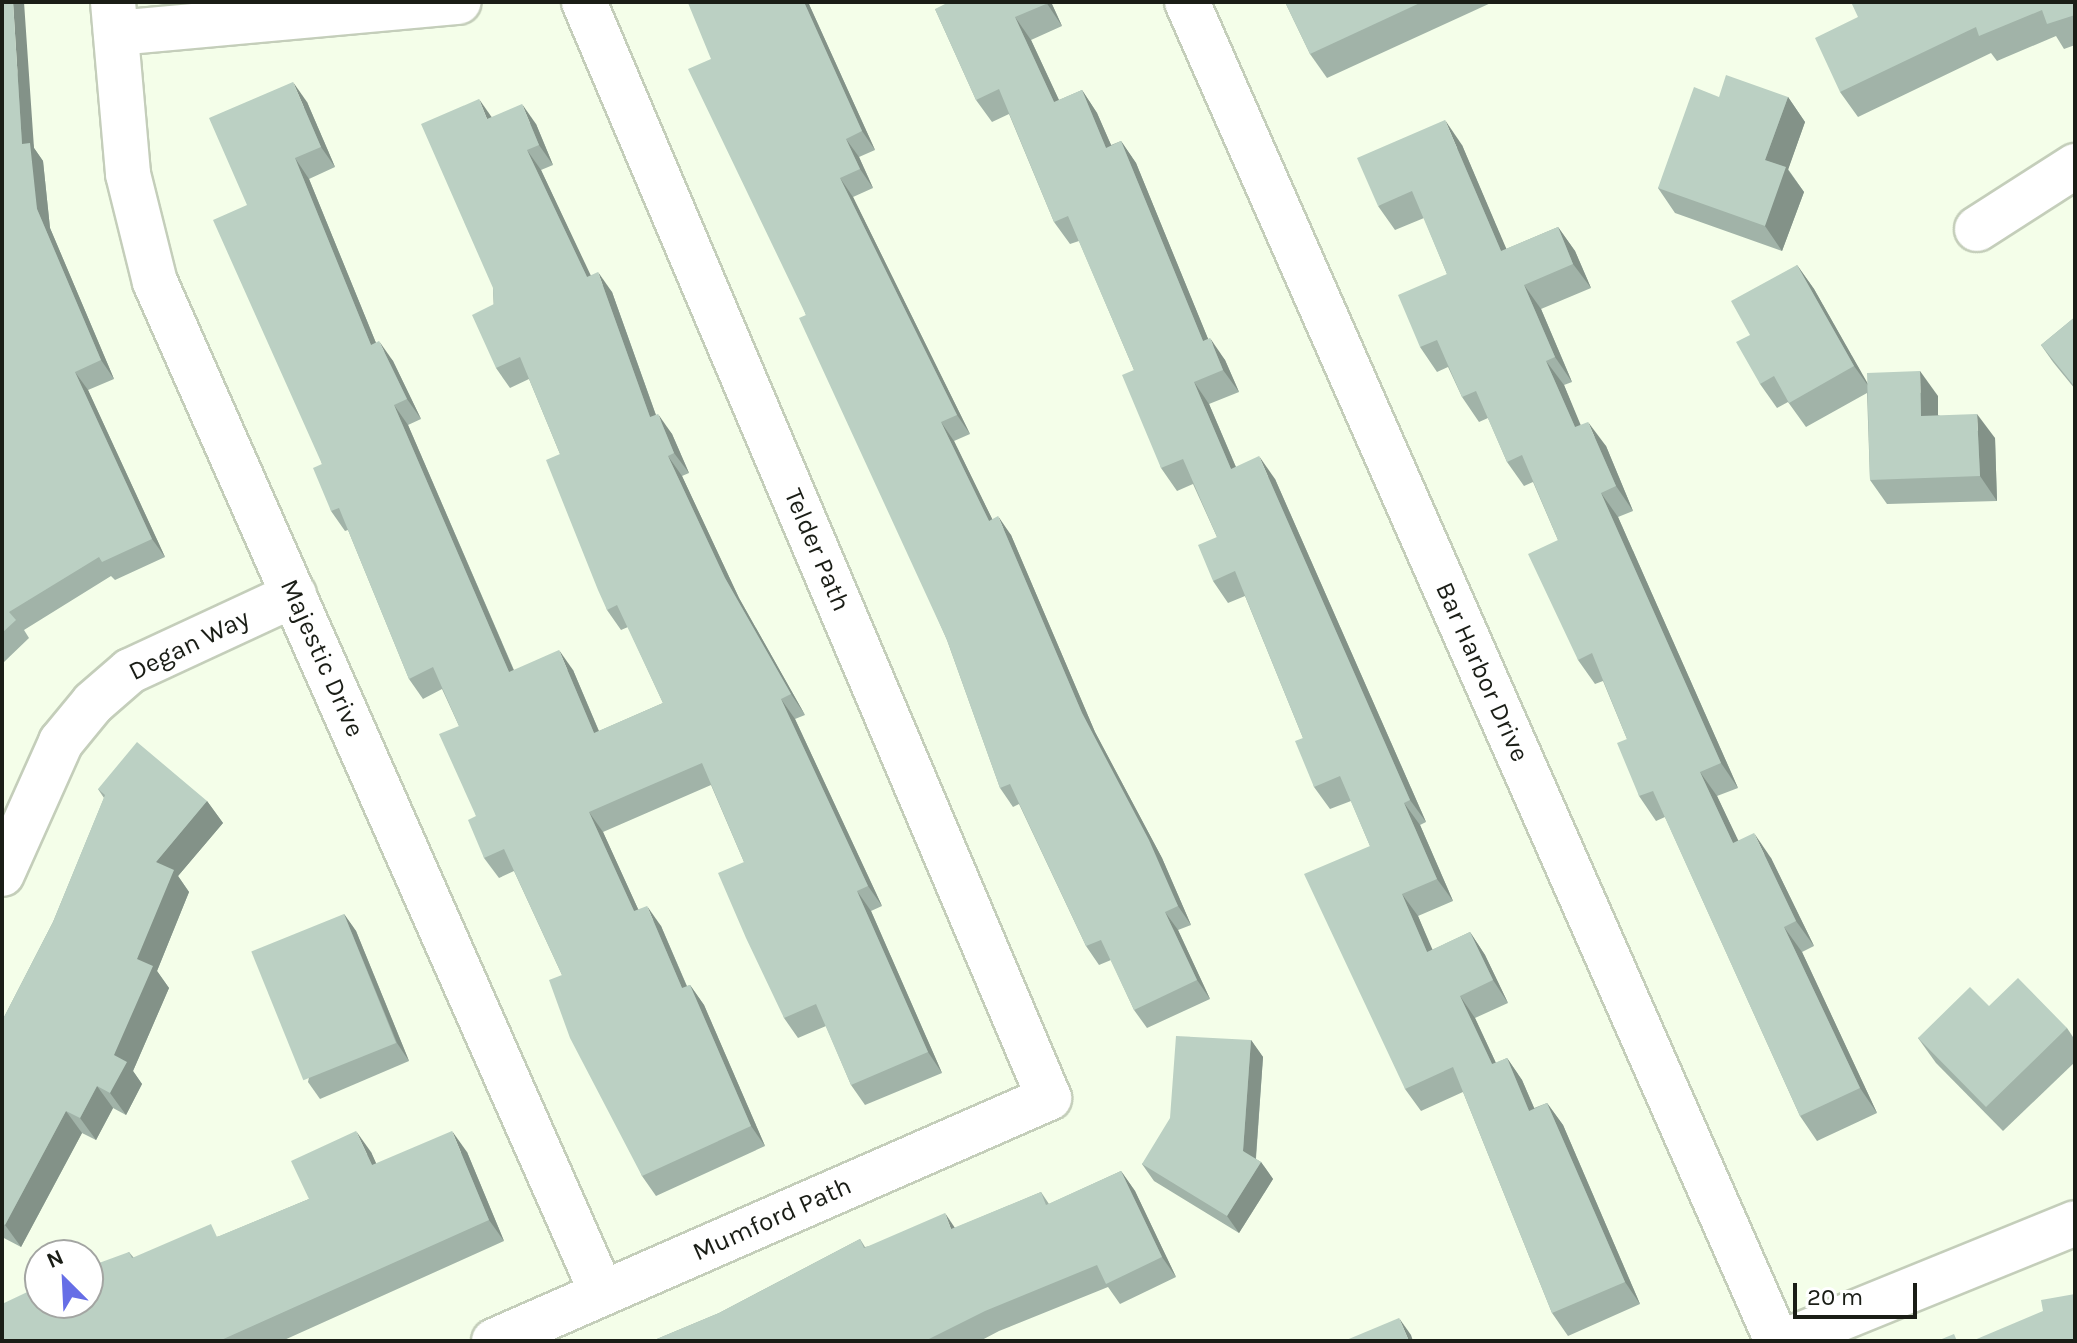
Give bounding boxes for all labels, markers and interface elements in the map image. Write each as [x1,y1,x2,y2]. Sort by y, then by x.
street label: Telder Path [777,484,857,616]
street label: Majestic Drive [273,574,371,742]
street label: Bar Harbor Drive [1428,577,1536,767]
street label: Degan Way [124,602,254,688]
street label: Mumford Path [688,1170,856,1268]
north arrow [24,1239,104,1319]
text: N [43,1244,68,1274]
scale bar [1797,1267,1921,1317]
text: 20 m [1807,1283,1863,1311]

